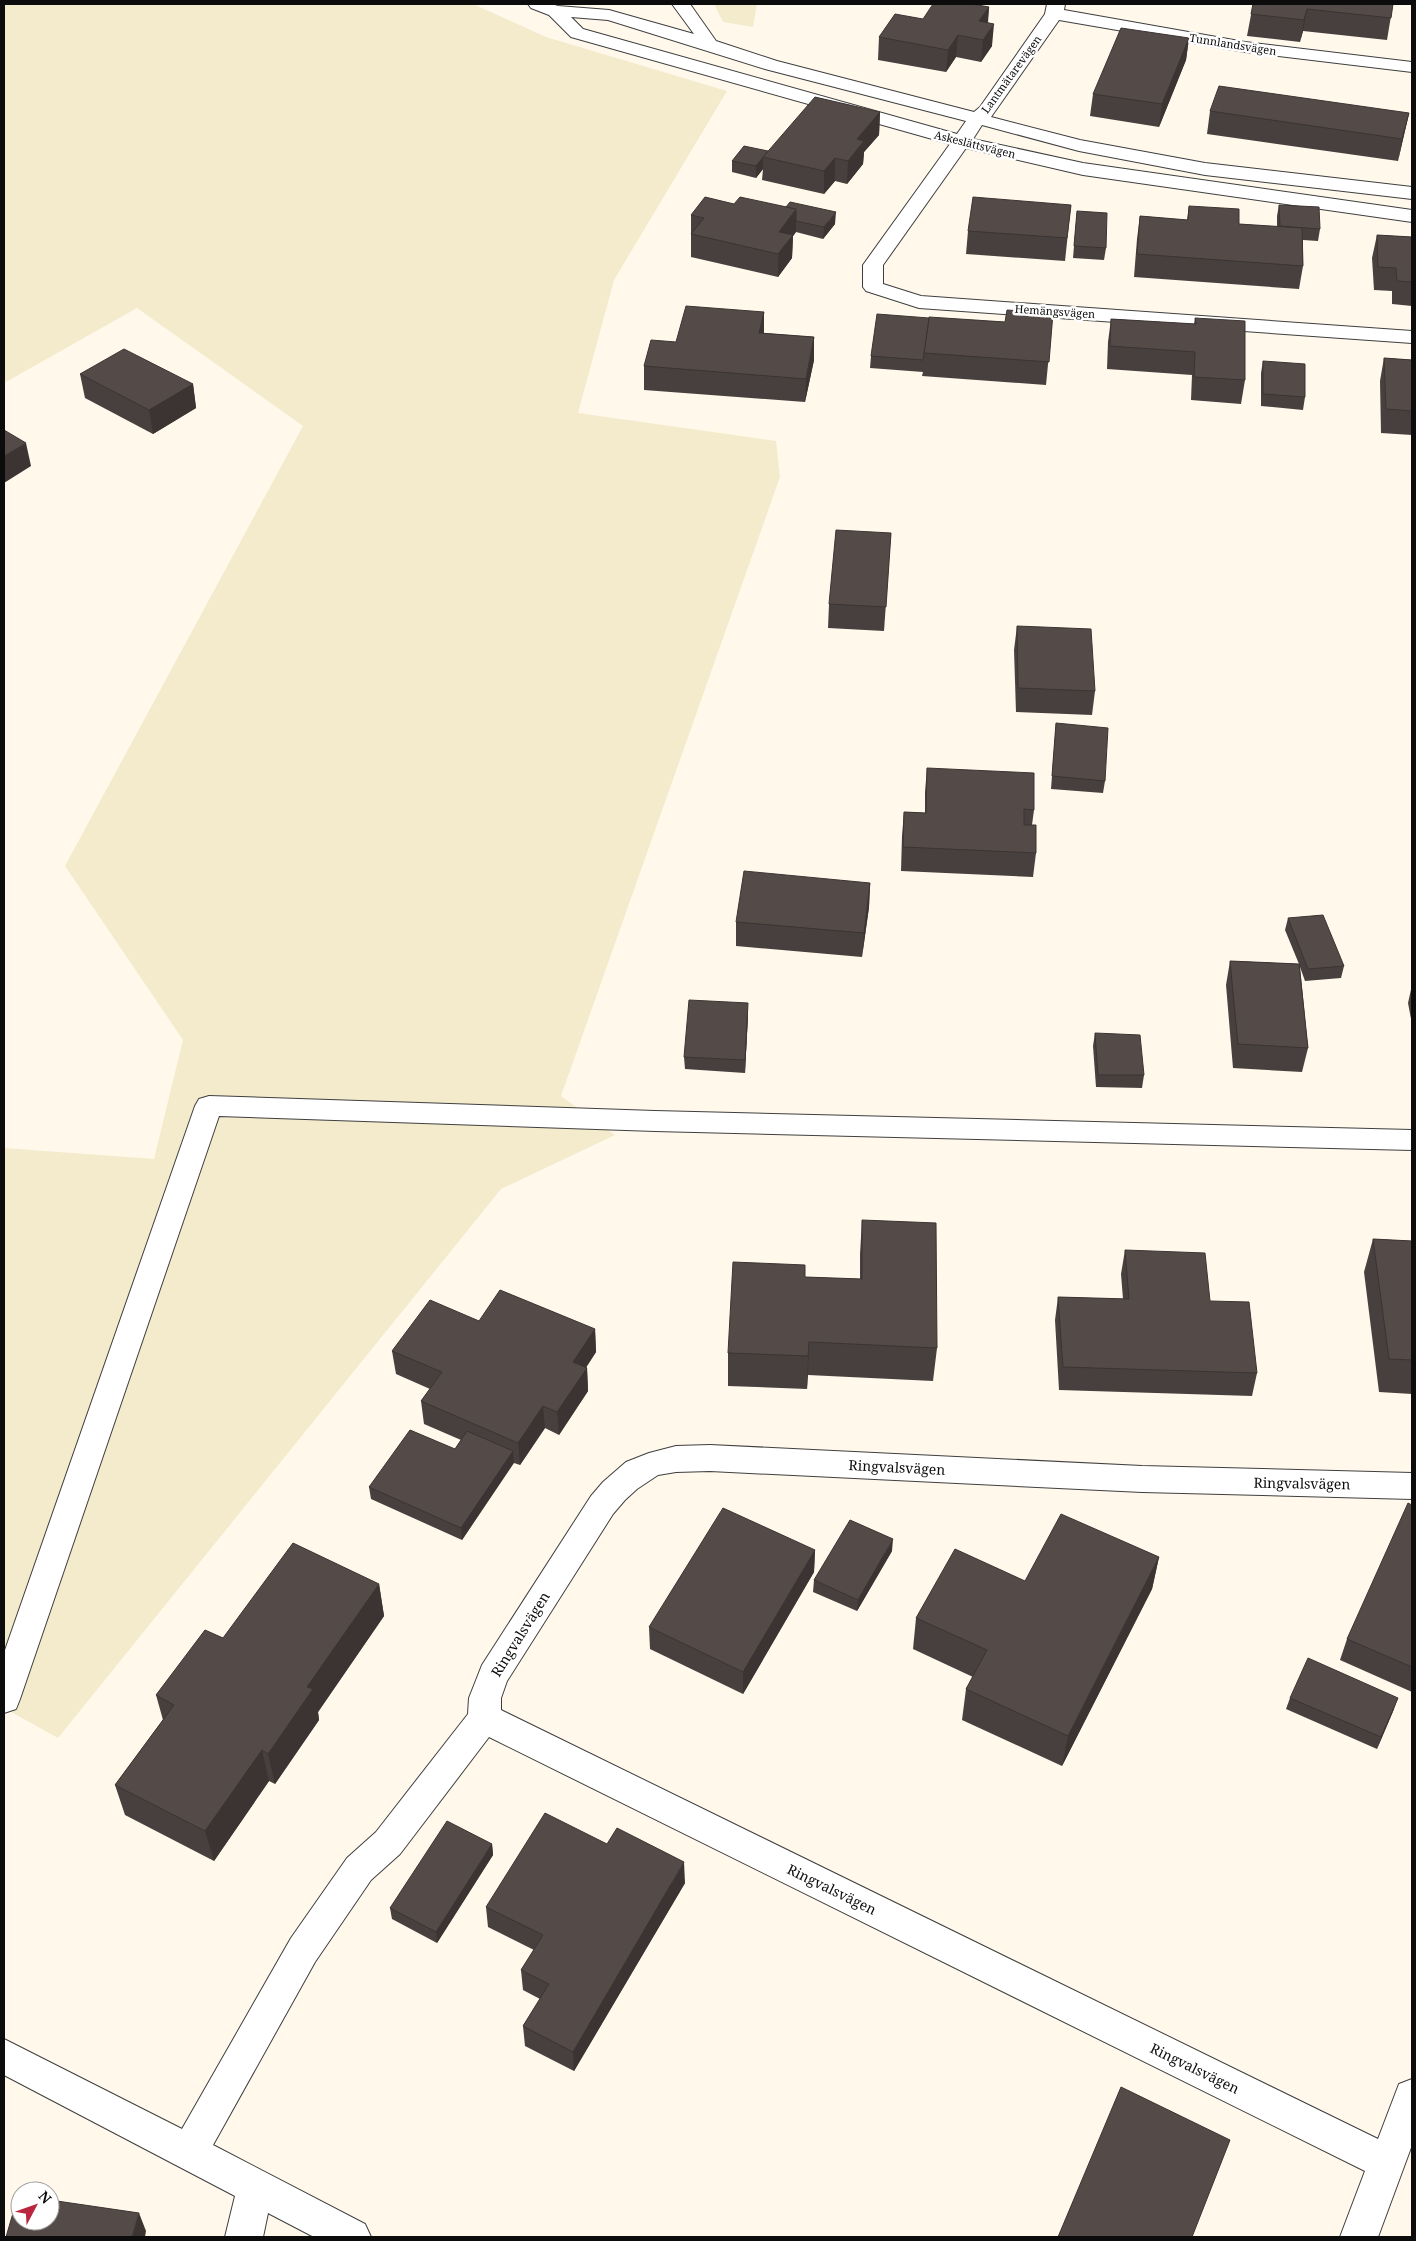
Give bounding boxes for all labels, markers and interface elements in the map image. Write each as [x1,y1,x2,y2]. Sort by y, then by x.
street label: Tunnlandsvägen [1188,30,1278,58]
street label: Lantmätarevägen [978,32,1044,116]
street label: Askeslättsvägen [933,127,1017,161]
street label: Hemängsvägen [1014,301,1096,321]
street label: Ringvalsvägen [848,1455,946,1479]
street label: Ringvalsvägen [1253,1473,1351,1493]
street label: Ringvalsvägen [486,1588,554,1680]
street label: Ringvalsvägen [784,1859,880,1919]
street label: Ringvalsvägen [1147,2038,1243,2098]
north arrow [10,2181,60,2231]
text: N [34,2187,56,2208]

